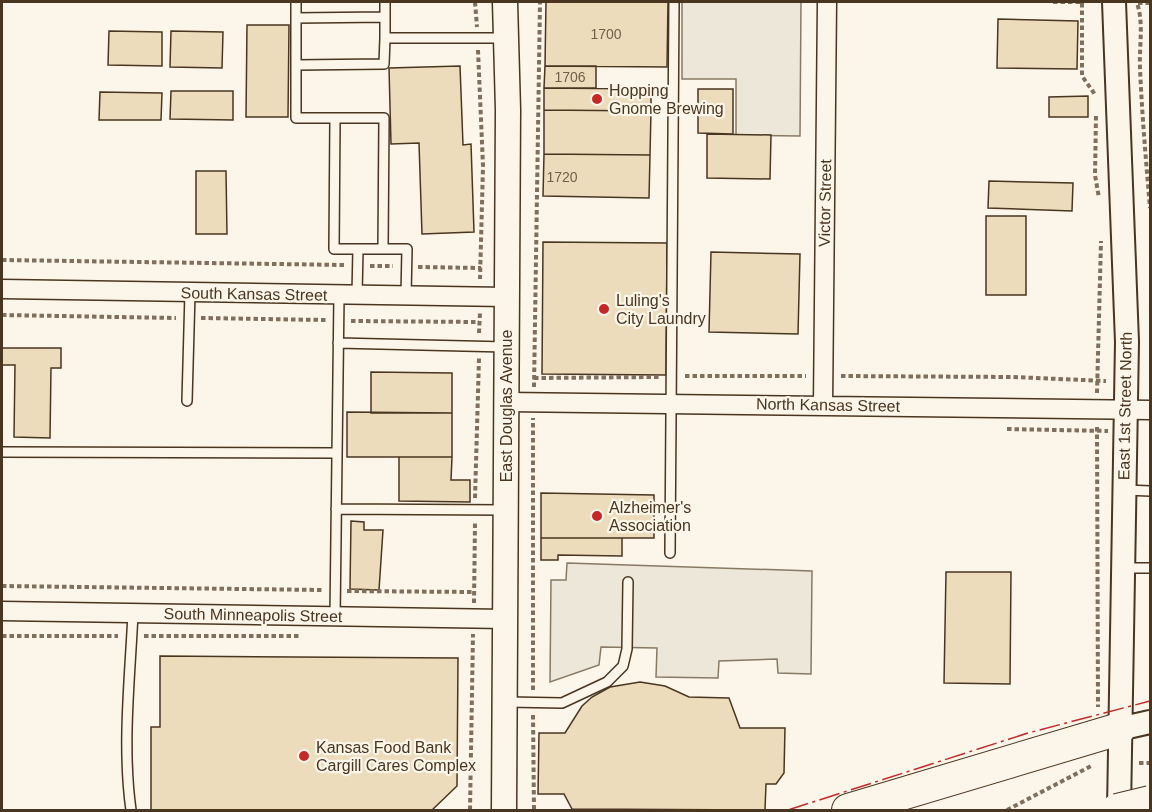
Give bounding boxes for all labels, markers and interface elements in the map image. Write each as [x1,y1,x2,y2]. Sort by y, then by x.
house number: 1700 [590,26,622,42]
house number: 1706 [554,69,586,85]
place label: Hopping Gnome Brewing [609,82,724,117]
marker: Hopping Gnome Brewing [590,92,604,106]
street label: Victor Street [816,158,834,247]
house number: 1720 [546,169,578,185]
street label: South Kansas Street [180,284,328,304]
place label: Luling's City Laundry [616,292,706,327]
marker: Luling's City Laundry [597,302,611,316]
street label: East Douglas Avenue [498,330,515,482]
street label: East 1st Street North [1115,332,1135,480]
street label: North Kansas Street [756,395,901,415]
place label: Alzheimer's Association [609,499,691,534]
marker: Alzheimer's Association [590,509,604,523]
street label: South Minneapolis Street [163,605,343,625]
place label: Kansas Food Bank Cargill Cares Complex [316,739,476,774]
marker: Kansas Food Bank Cargill Cares Complex [297,749,311,763]

